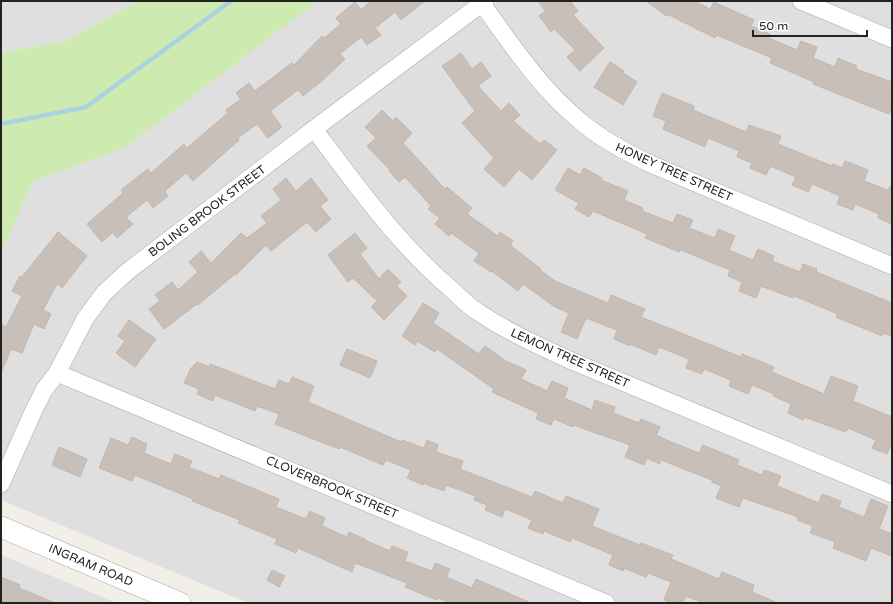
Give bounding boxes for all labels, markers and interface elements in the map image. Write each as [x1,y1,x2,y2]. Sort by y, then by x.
scale bar [753,12,867,38]
text: 50 m [759,19,788,33]
street label: HONEY TREE STREET [613,140,735,204]
street label: BOLING BROOK STREET [146,162,269,260]
street label: LEMON TREE STREET [509,325,632,391]
street label: CLOVERBROOK STREET [264,453,401,522]
street label: INGRAM ROAD [47,541,135,589]

